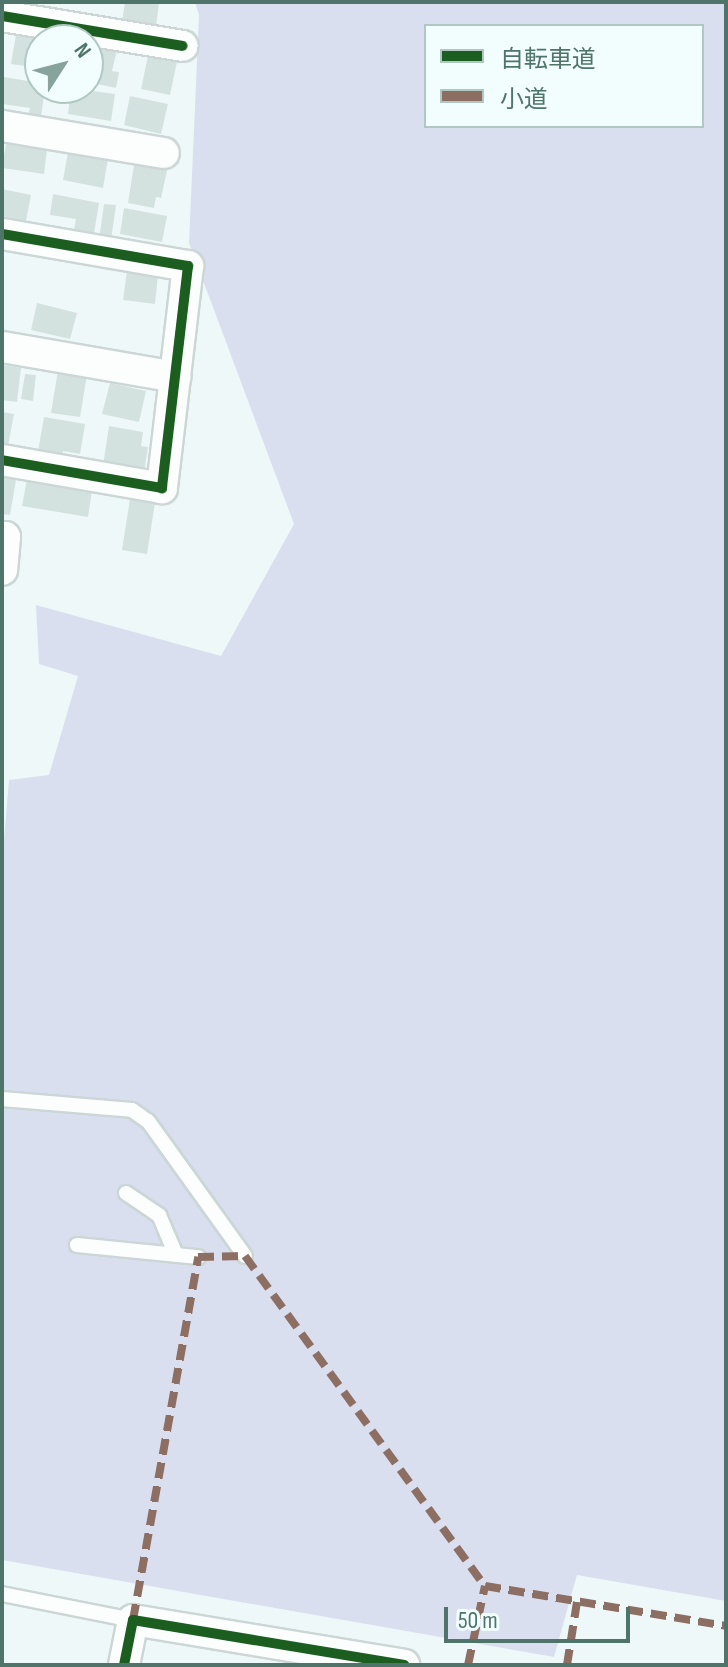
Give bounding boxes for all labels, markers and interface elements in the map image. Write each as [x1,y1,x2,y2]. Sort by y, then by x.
north arrow [24,24,104,104]
legend [424,24,704,128]
text: N [68,38,97,63]
text: 自転車道 [500,45,596,74]
text: 小道 [500,85,548,114]
scale bar [448,1591,634,1641]
text: 50 m [458,1606,498,1635]

